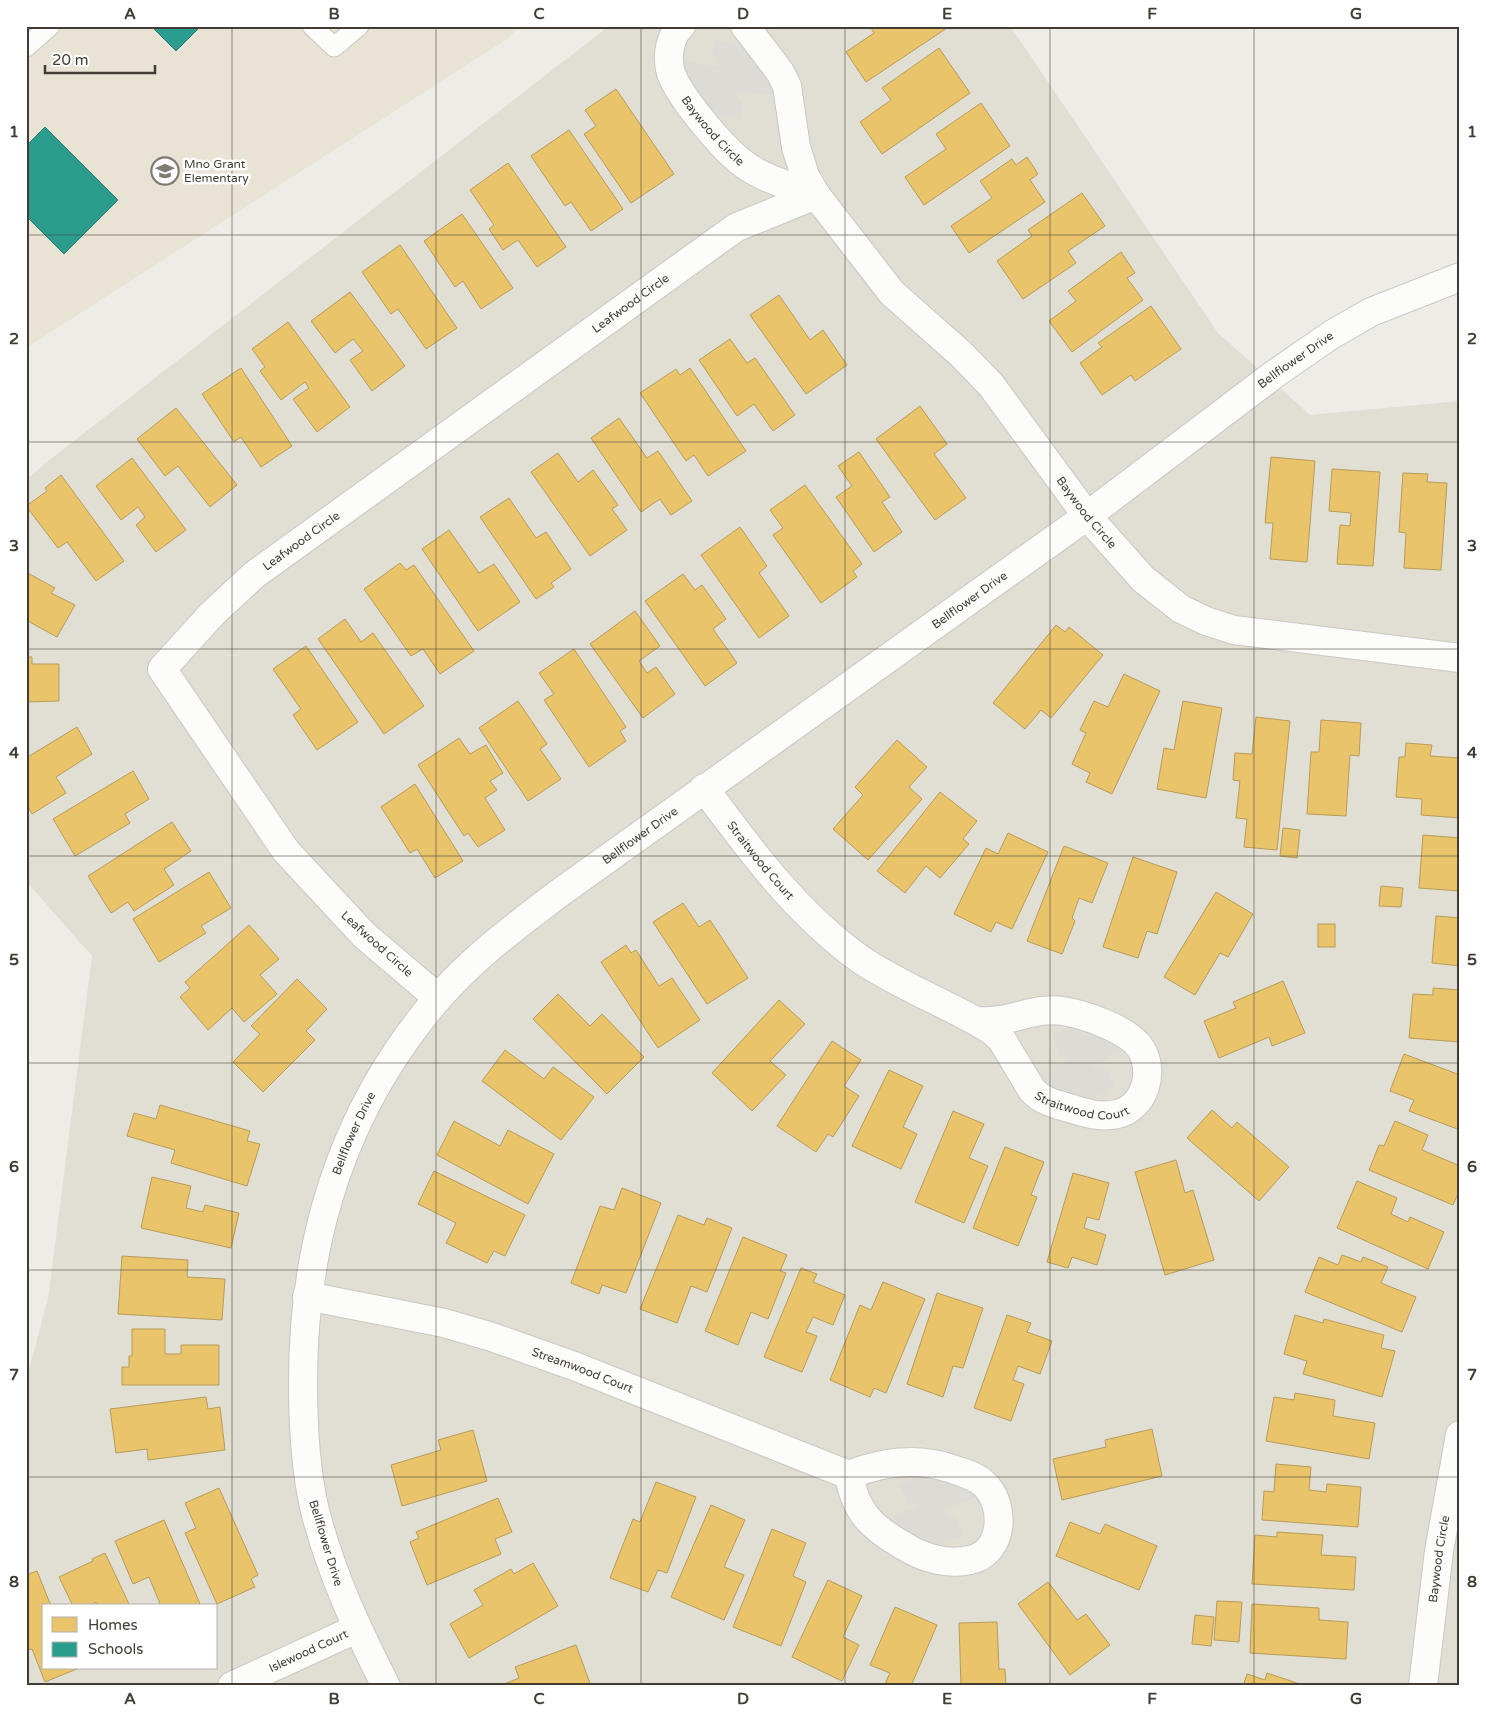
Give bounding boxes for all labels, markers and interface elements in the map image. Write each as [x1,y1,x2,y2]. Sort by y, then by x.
text: A [124,4,136,24]
text: B [328,4,340,24]
text: C [533,4,545,24]
text: D [737,4,749,24]
text: E [942,4,952,24]
text: F [1147,4,1157,24]
text: G [1350,4,1362,24]
scale bar [45,42,155,74]
text: 20 m [52,51,89,69]
street label: Baywood Circle [678,93,747,169]
text: 1 [9,122,19,142]
text: 1 [1467,122,1477,142]
school or university icon: Mno Grant Elementary [150,156,180,186]
place label: Mno Grant Elementary [184,157,249,185]
street label: Leafwood Circle [589,271,672,336]
street label: Bellflower Drive [1255,328,1336,391]
text: 2 [9,329,19,349]
text: 2 [1467,329,1477,349]
street label: Baywood Circle [1053,474,1120,551]
street label: Leafwood Circle [260,508,343,573]
text: 3 [9,536,19,556]
text: 3 [1467,536,1477,556]
street label: Bellflower Drive [929,568,1010,632]
text: 4 [9,743,19,763]
text: 4 [1467,743,1477,763]
street label: Bellflower Drive [600,804,681,867]
street label: Straitwood Court [724,818,797,903]
street label: Leafwood Circle [338,908,416,980]
text: 5 [9,950,19,970]
text: 5 [1467,950,1477,970]
street label: Straitwood Court [1032,1088,1132,1123]
street label: Bellflower Drive [329,1089,379,1177]
text: 6 [9,1157,19,1177]
text: 6 [1467,1157,1477,1177]
street label: Streamwood Court [530,1345,636,1396]
text: 7 [9,1365,19,1385]
text: 7 [1467,1365,1477,1385]
street label: Bellflower Drive [306,1498,346,1588]
street label: Baywood Circle [1426,1514,1452,1603]
text: 8 [9,1572,19,1592]
text: 8 [1467,1572,1477,1592]
legend [42,1604,218,1670]
text: Homes [88,1616,138,1634]
street label: Islewood Court [267,1627,350,1675]
text: Schools [88,1640,144,1658]
text: A [124,1689,136,1709]
text: B [328,1689,340,1709]
text: C [533,1689,545,1709]
text: D [737,1689,749,1709]
text: E [942,1689,952,1709]
text: F [1147,1689,1157,1709]
text: G [1350,1689,1362,1709]

